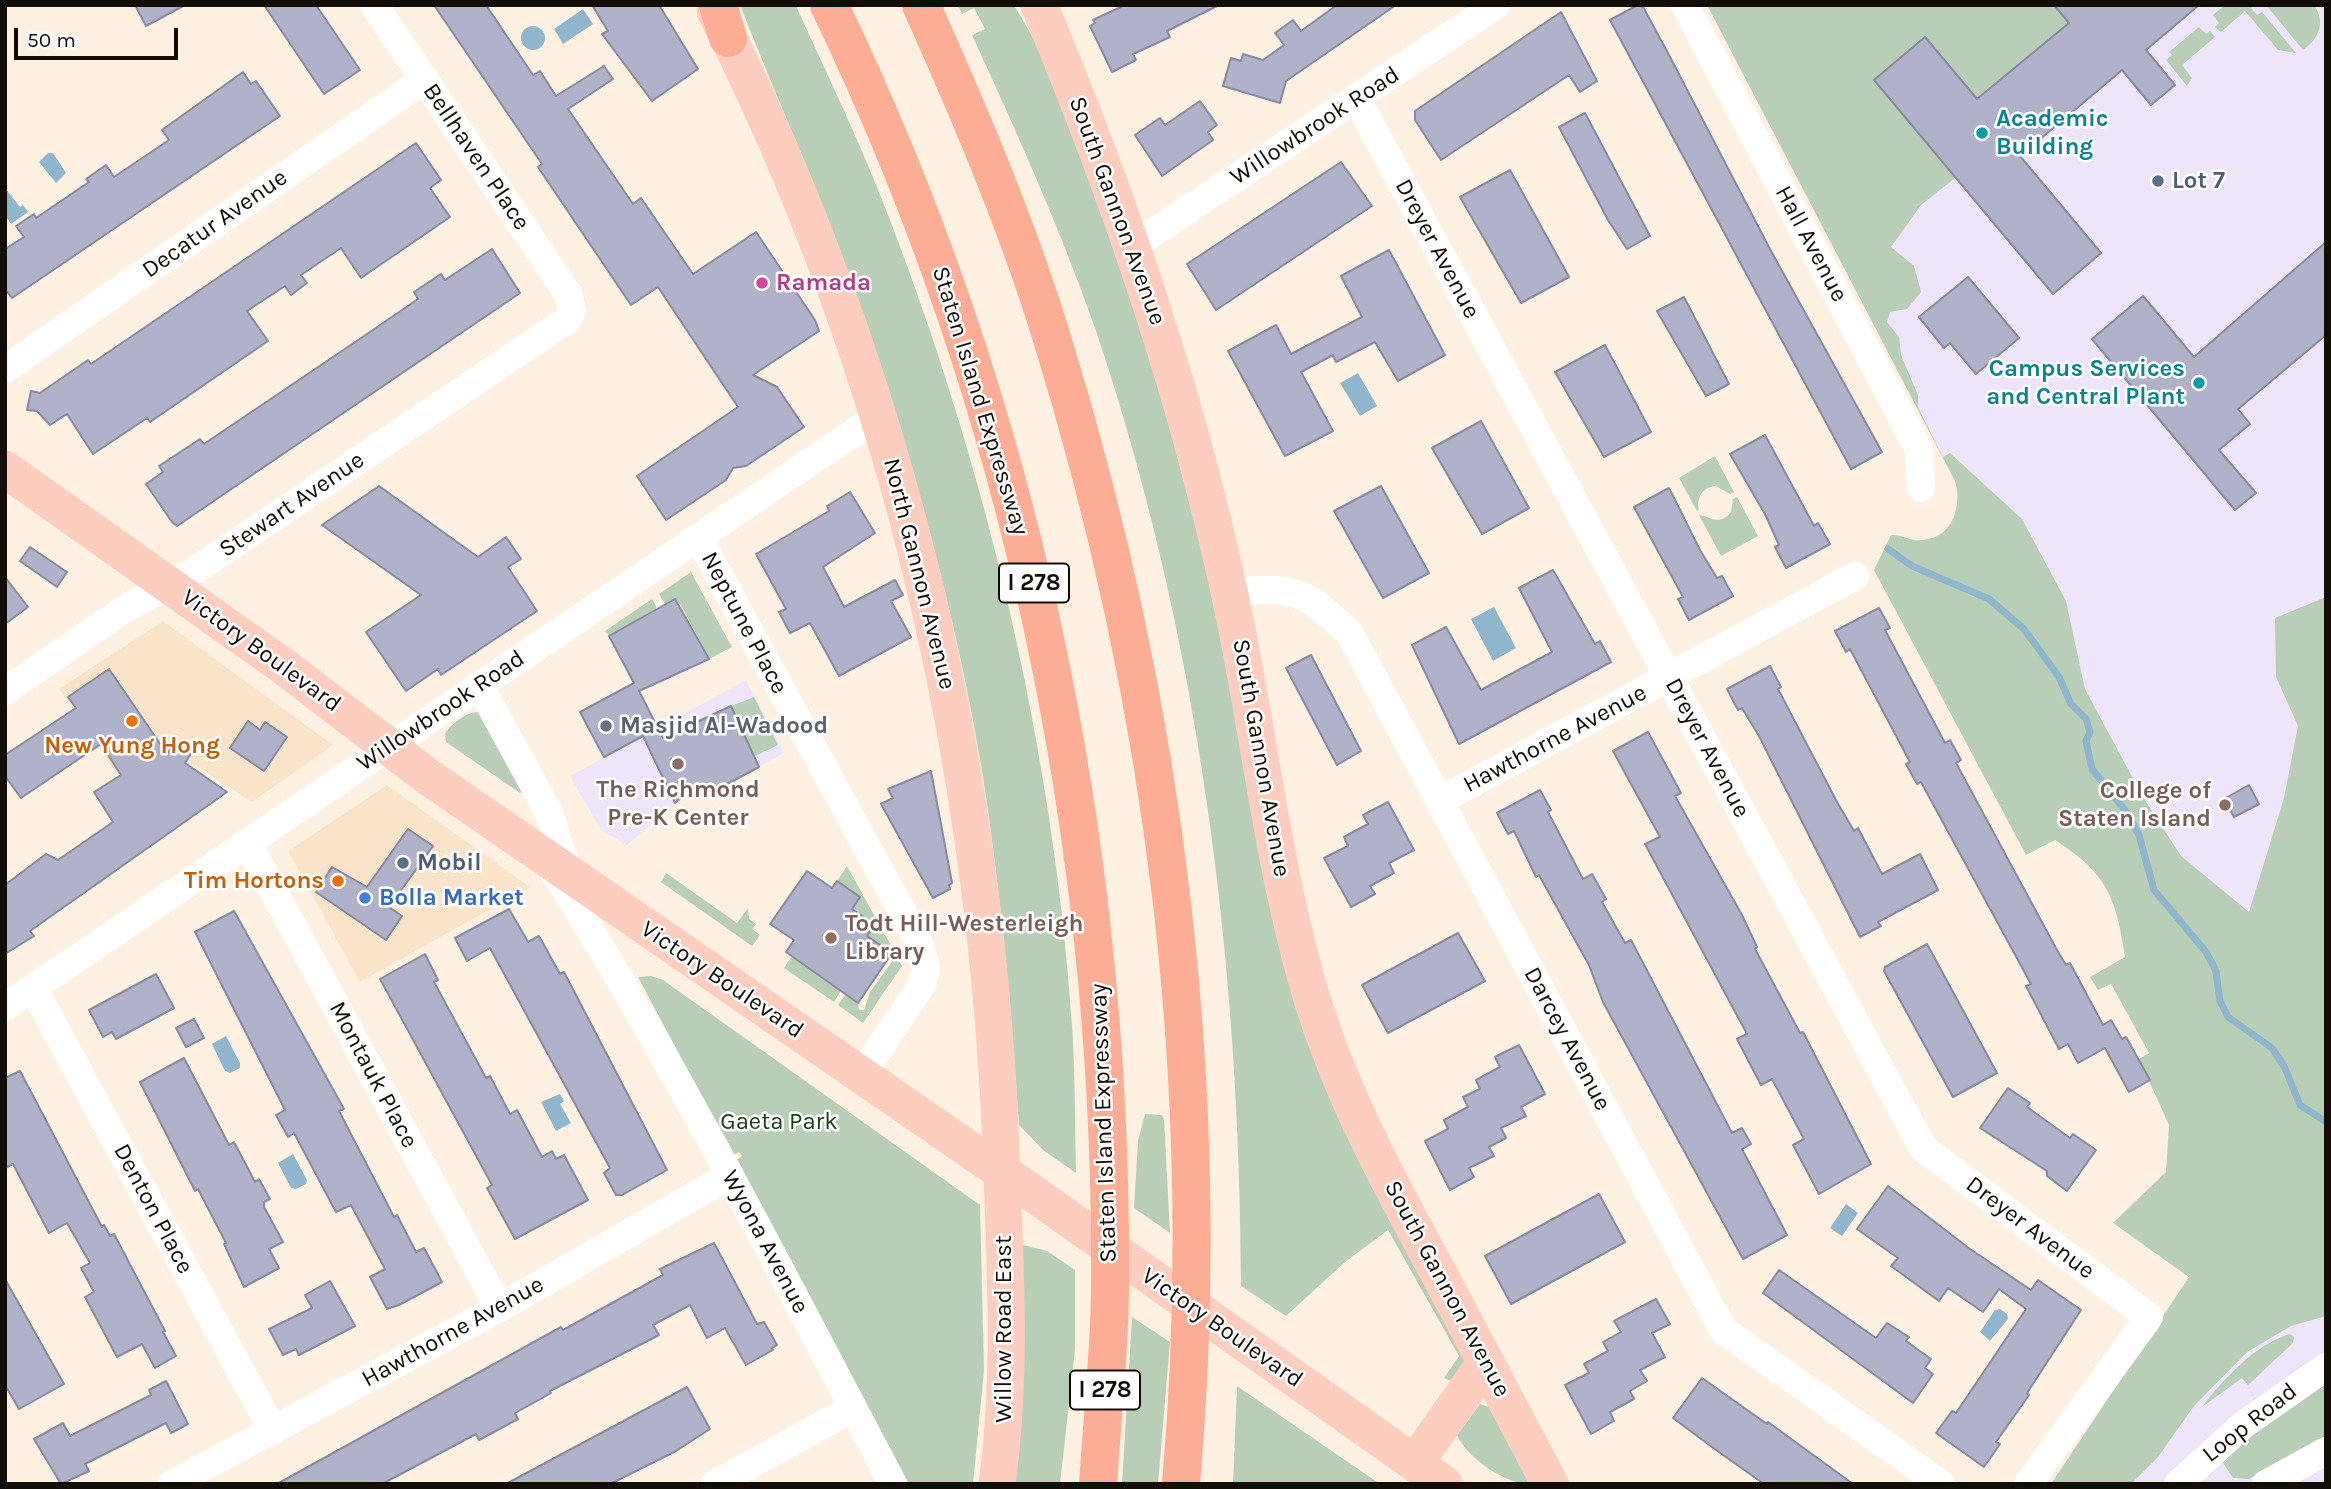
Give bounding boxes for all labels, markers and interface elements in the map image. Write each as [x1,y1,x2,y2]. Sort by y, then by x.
scale bar [18,14,182,58]
text: 50 m [27,28,76,52]
street label: Willowbrook Road [1225,61,1405,191]
street label: Bellhaven Place [416,78,536,236]
street label: South Gannon Avenue [1062,93,1172,329]
place label: Academic Building [1996,105,2109,161]
marker: Academic Building [1974,125,1990,141]
street label: Decatur Avenue [137,163,293,285]
place label: Lot 7 [2172,167,2225,195]
marker: Lot 7 [2150,173,2166,189]
street label: Dreyer Avenue [1388,174,1486,324]
street label: Hall Avenue [1768,181,1854,307]
street label: Staten Island Expressway [925,263,1035,539]
place label: Ramada [776,269,871,297]
marker: Ramada [754,275,770,291]
place label: Campus Services and Central Plant [1986,355,2185,411]
marker: Campus Services and Central Plant [2191,375,2207,391]
street label: Stewart Avenue [214,446,370,564]
street label: North Gannon Avenue [876,455,962,693]
street label: Neptune Place [694,547,794,699]
road number: I 278 [999,564,1069,603]
street label: Victory Boulevard [175,583,347,719]
street label: South Gannon Avenue [1226,637,1296,879]
street label: Willowbrook Road [352,644,530,778]
street label: Dreyer Avenue [1658,673,1756,823]
street label: Hawthorne Avenue [1458,679,1652,799]
place label: Masjid Al-Wadood [620,712,828,740]
marker: New Yung Hong [124,713,140,729]
marker: Masjid Al-Wadood [598,718,614,734]
place label: New Yung Hong [44,732,220,760]
marker: The Richmond Pre-K Center [670,756,686,772]
place label: The Richmond Pre-K Center [596,776,760,832]
place label: College of Staten Island [2058,777,2211,833]
marker: College of Staten Island [2217,797,2233,813]
place label: Mobil [417,849,481,877]
marker: Mobil [395,855,411,871]
place label: Tim Hortons [184,867,324,895]
marker: Tim Hortons [330,873,346,889]
place label: Bolla Market [379,884,524,912]
marker: Bolla Market [357,890,373,906]
place label: Todt Hill-Westerleigh Library [845,910,1083,966]
street label: Victory Boulevard [635,915,809,1045]
marker: Todt Hill-Westerleigh Library [823,930,839,946]
street label: Darcey Avenue [1517,962,1617,1116]
street label: Staten Island Expressway [1085,983,1123,1263]
street label: Montauk Place [322,997,424,1153]
park label: Gaeta Park [720,1108,838,1136]
street label: Denton Place [107,1139,199,1279]
street label: Wyona Avenue [715,1165,815,1319]
street label: Dreyer Avenue [1960,1170,2100,1286]
street label: South Gannon Avenue [1378,1176,1516,1402]
street label: Willow Road East [990,1235,1018,1423]
street label: Victory Boulevard [1136,1262,1308,1394]
street label: Hawthorne Avenue [357,1270,549,1394]
road number: I 278 [1070,1371,1140,1410]
street label: Loop Road [2197,1377,2303,1469]

